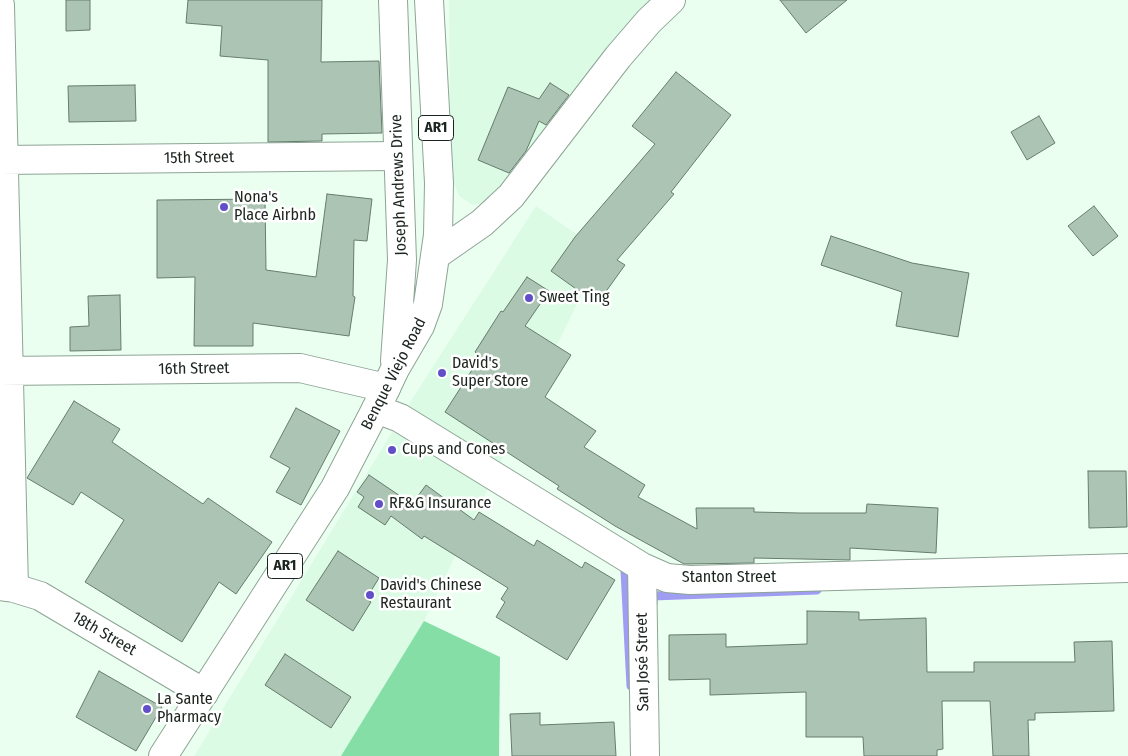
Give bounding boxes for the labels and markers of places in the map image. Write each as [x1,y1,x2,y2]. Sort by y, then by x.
place label: Nona's Place Airbnb [234,188,316,226]
marker: Nona's Place Airbnb [218,201,230,213]
place label: Sweet Ting [539,288,610,308]
marker: Sweet Ting [523,292,535,304]
place label: David's Super Store [452,354,528,392]
marker: David's Super Store [436,367,448,379]
place label: Cups and Cones [402,440,505,460]
marker: Cups and Cones [386,444,398,456]
place label: RF&G Insurance [389,494,491,514]
marker: RF&G Insurance [373,498,385,510]
place label: David's Chinese Restaurant [380,576,482,614]
marker: David's Chinese Restaurant [364,589,376,601]
place label: La Sante Pharmacy [157,690,221,728]
marker: La Sante Pharmacy [141,703,153,715]

